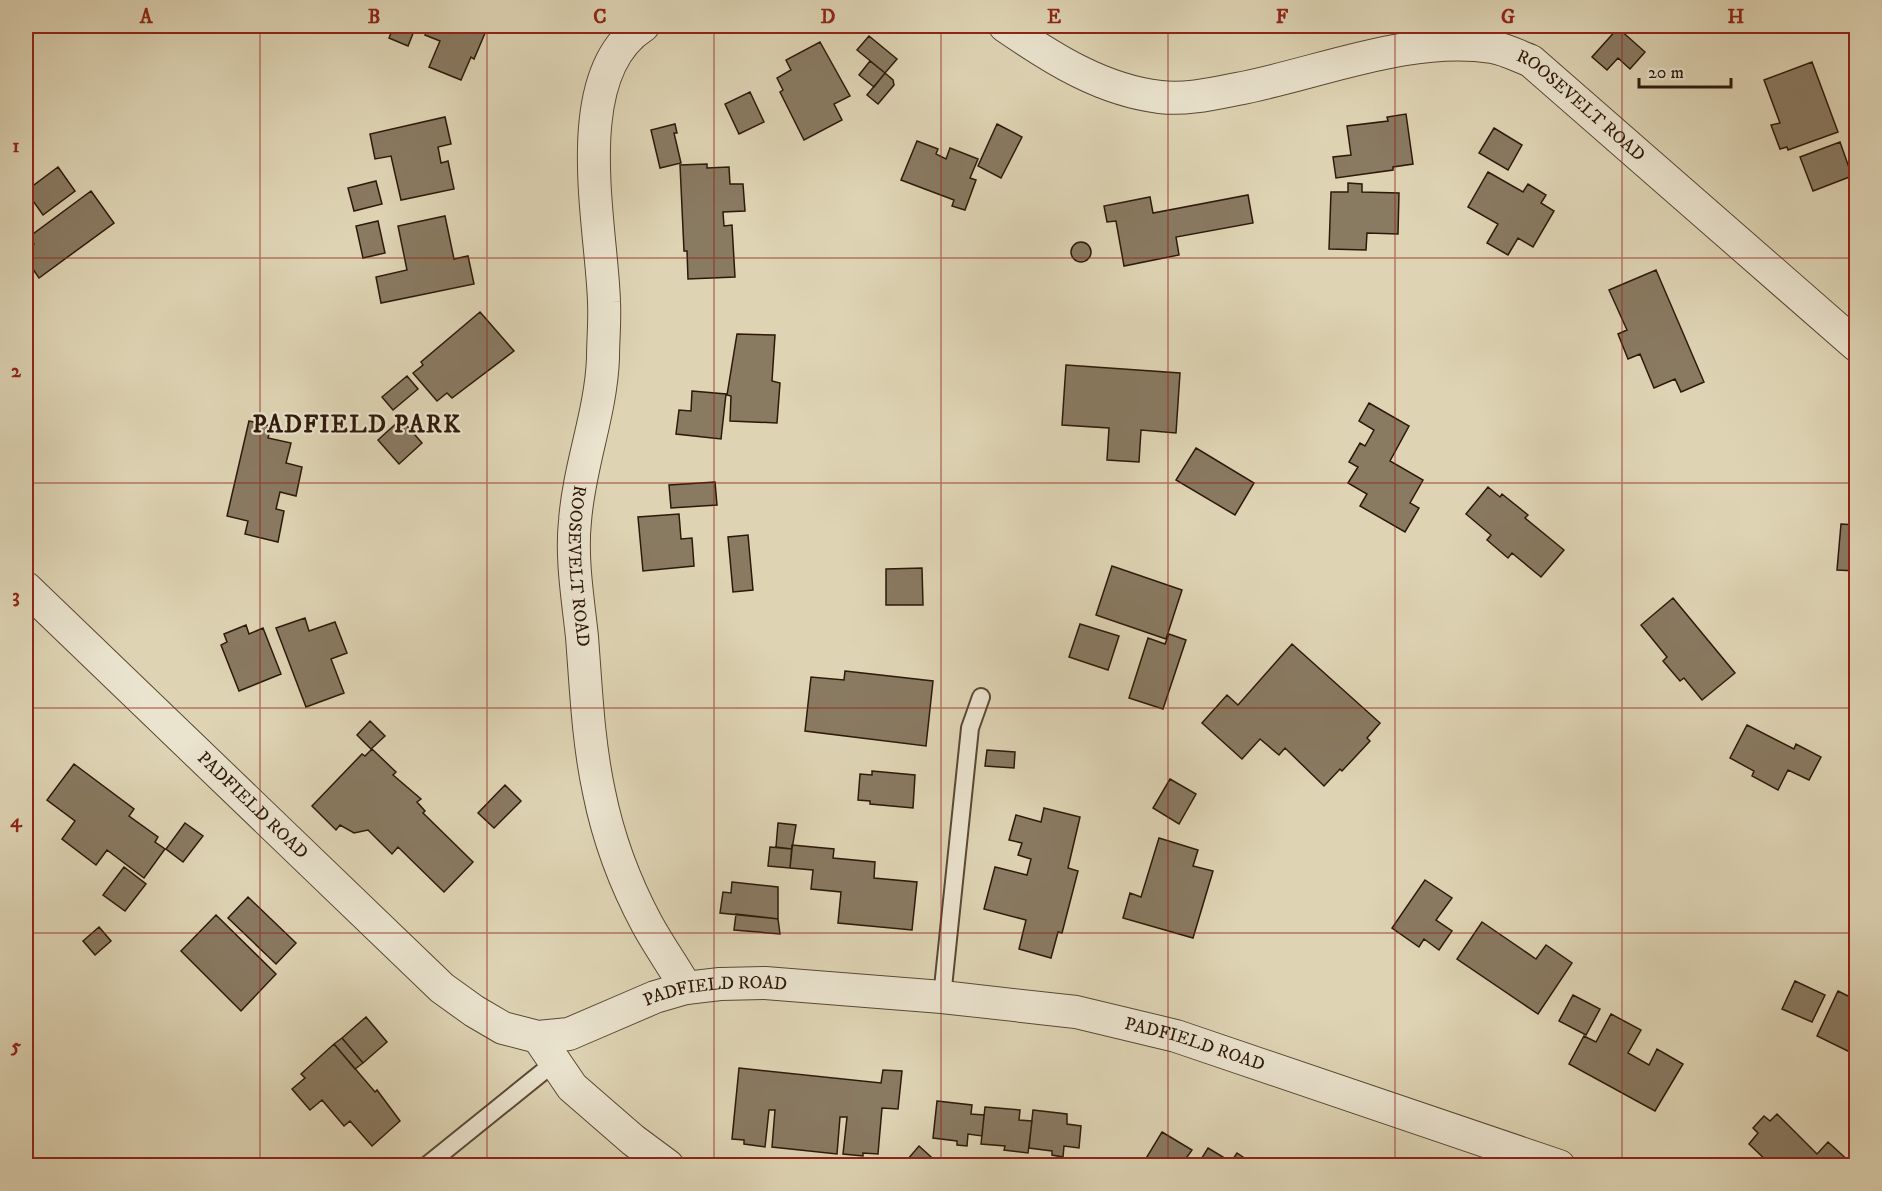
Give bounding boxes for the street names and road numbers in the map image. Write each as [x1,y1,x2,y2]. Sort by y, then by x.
street label: ROOSEVELT ROAD [1513,45,1649,166]
street label: ROOSEVELT ROAD [563,483,594,647]
street label: PADFIELD ROAD [192,747,312,864]
street label: PADFIELD ROAD [640,972,788,1012]
street label: PADFIELD ROAD [1122,1013,1268,1076]

